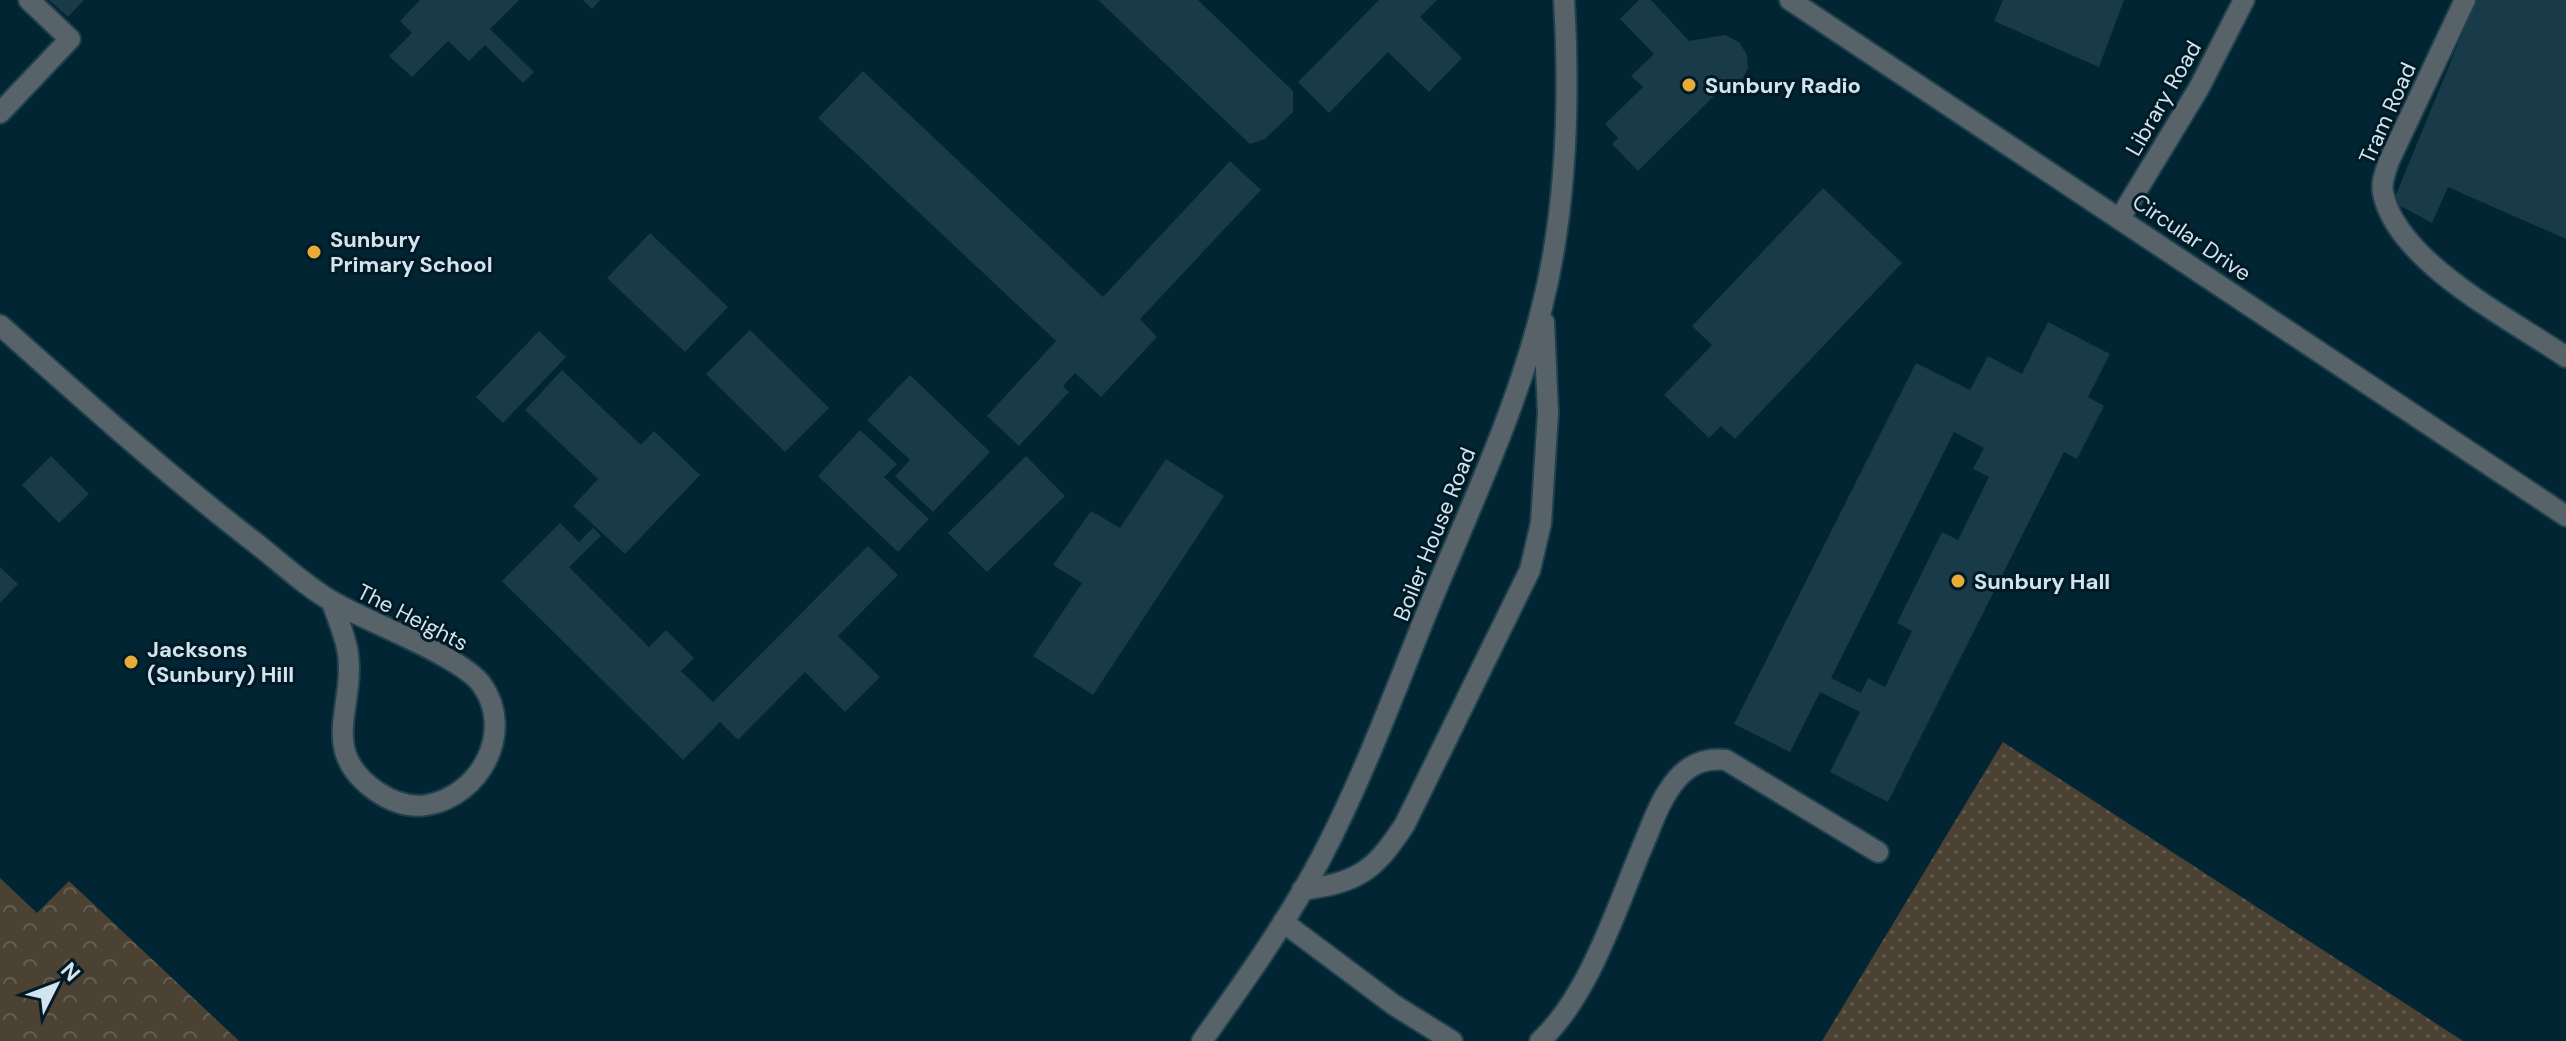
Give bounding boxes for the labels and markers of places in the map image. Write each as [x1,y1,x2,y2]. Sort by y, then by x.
place label: Sunbury Radio [1705,71,1861,100]
marker: Sunbury Radio [1680,76,1698,94]
place label: Sunbury Primary School [330,225,493,279]
marker: Sunbury Primary School [305,243,323,261]
place label: Sunbury Hall [1974,567,2110,596]
marker: Sunbury Hall [1949,572,1967,590]
place label: Jacksons (Sunbury) Hill [147,635,294,689]
marker: Jacksons (Sunbury) Hill [122,653,140,671]

